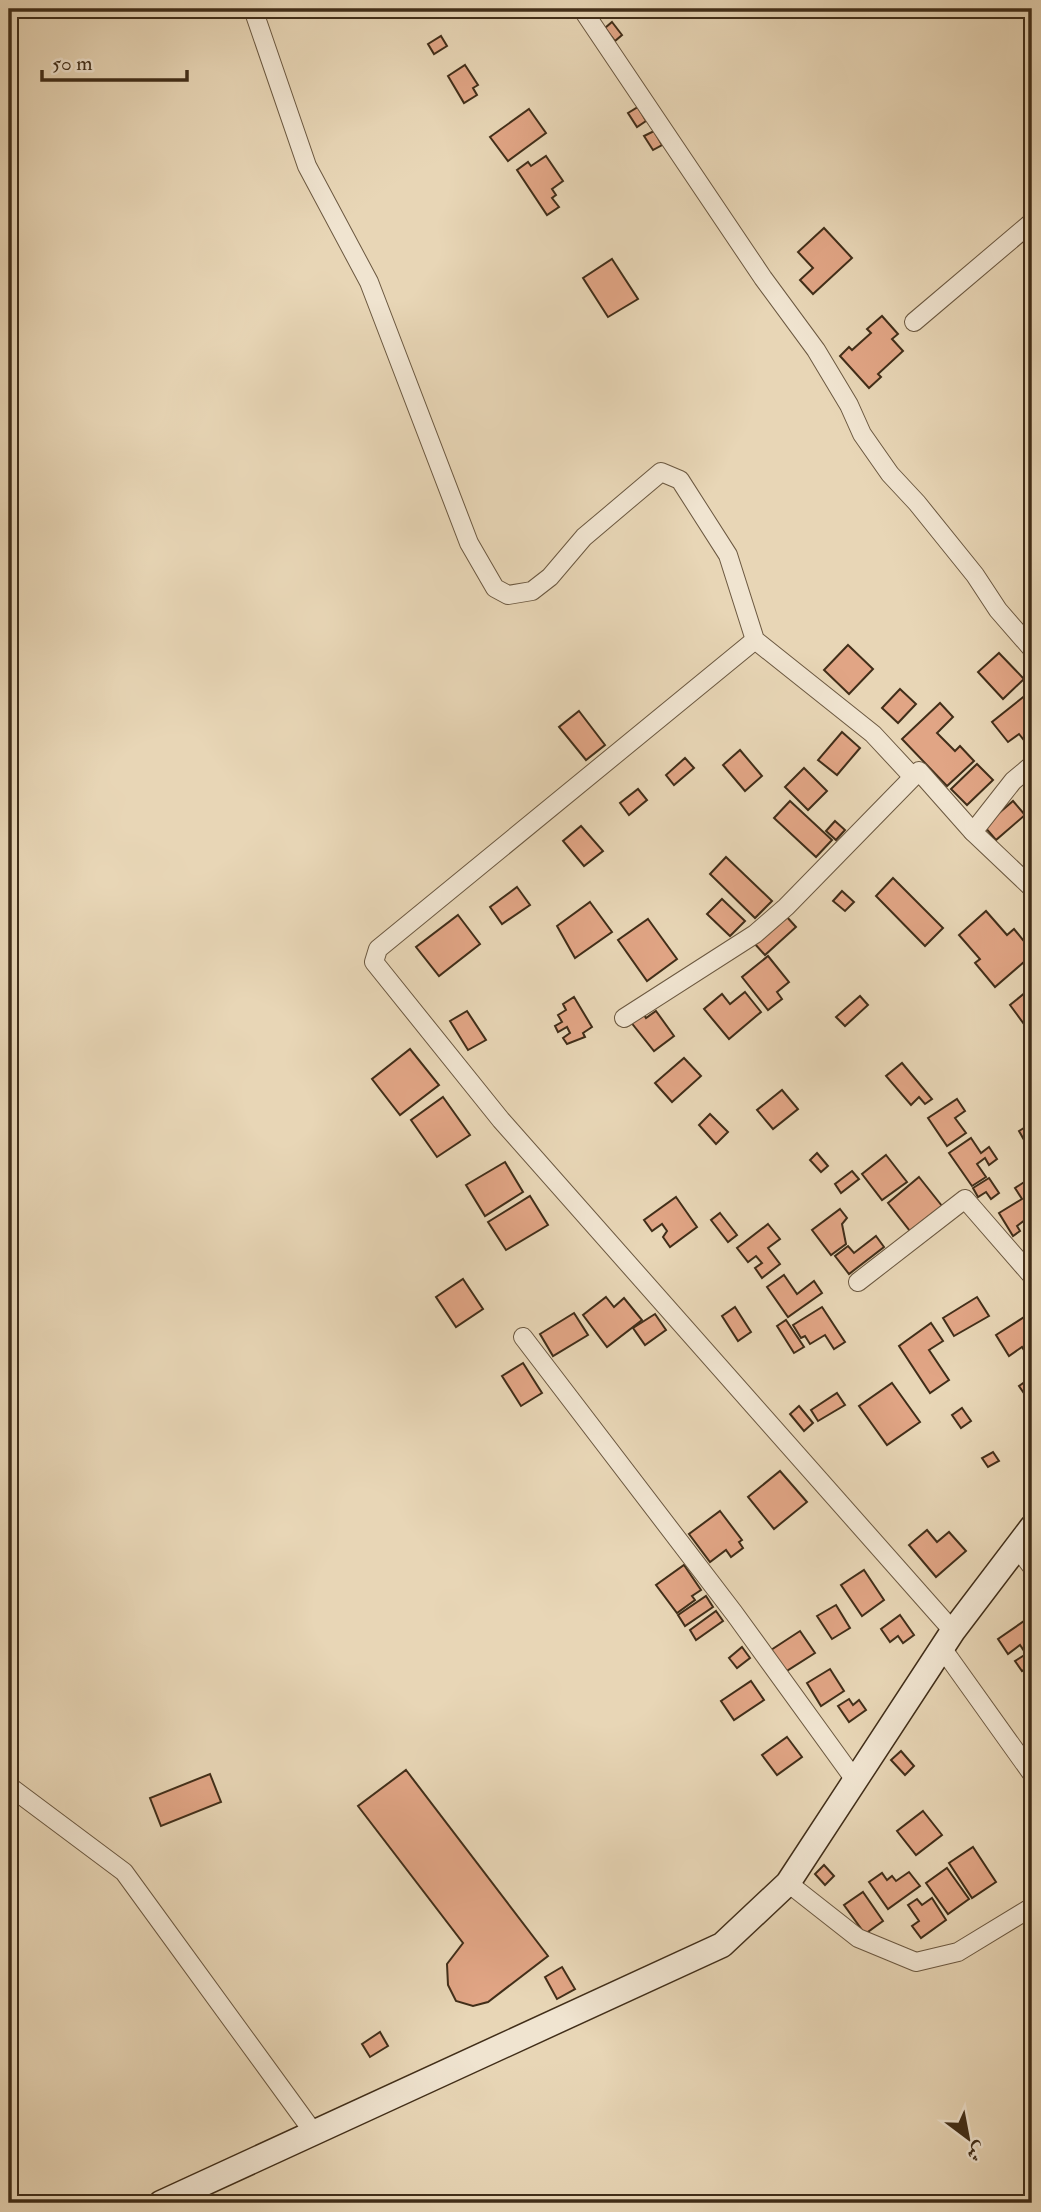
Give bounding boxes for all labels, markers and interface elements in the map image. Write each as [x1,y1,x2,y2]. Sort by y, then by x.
scale bar [42,38,187,82]
text: 50 m [52,50,93,77]
north arrow [932,2104,1002,2174]
text: ش [962,2136,991,2167]

